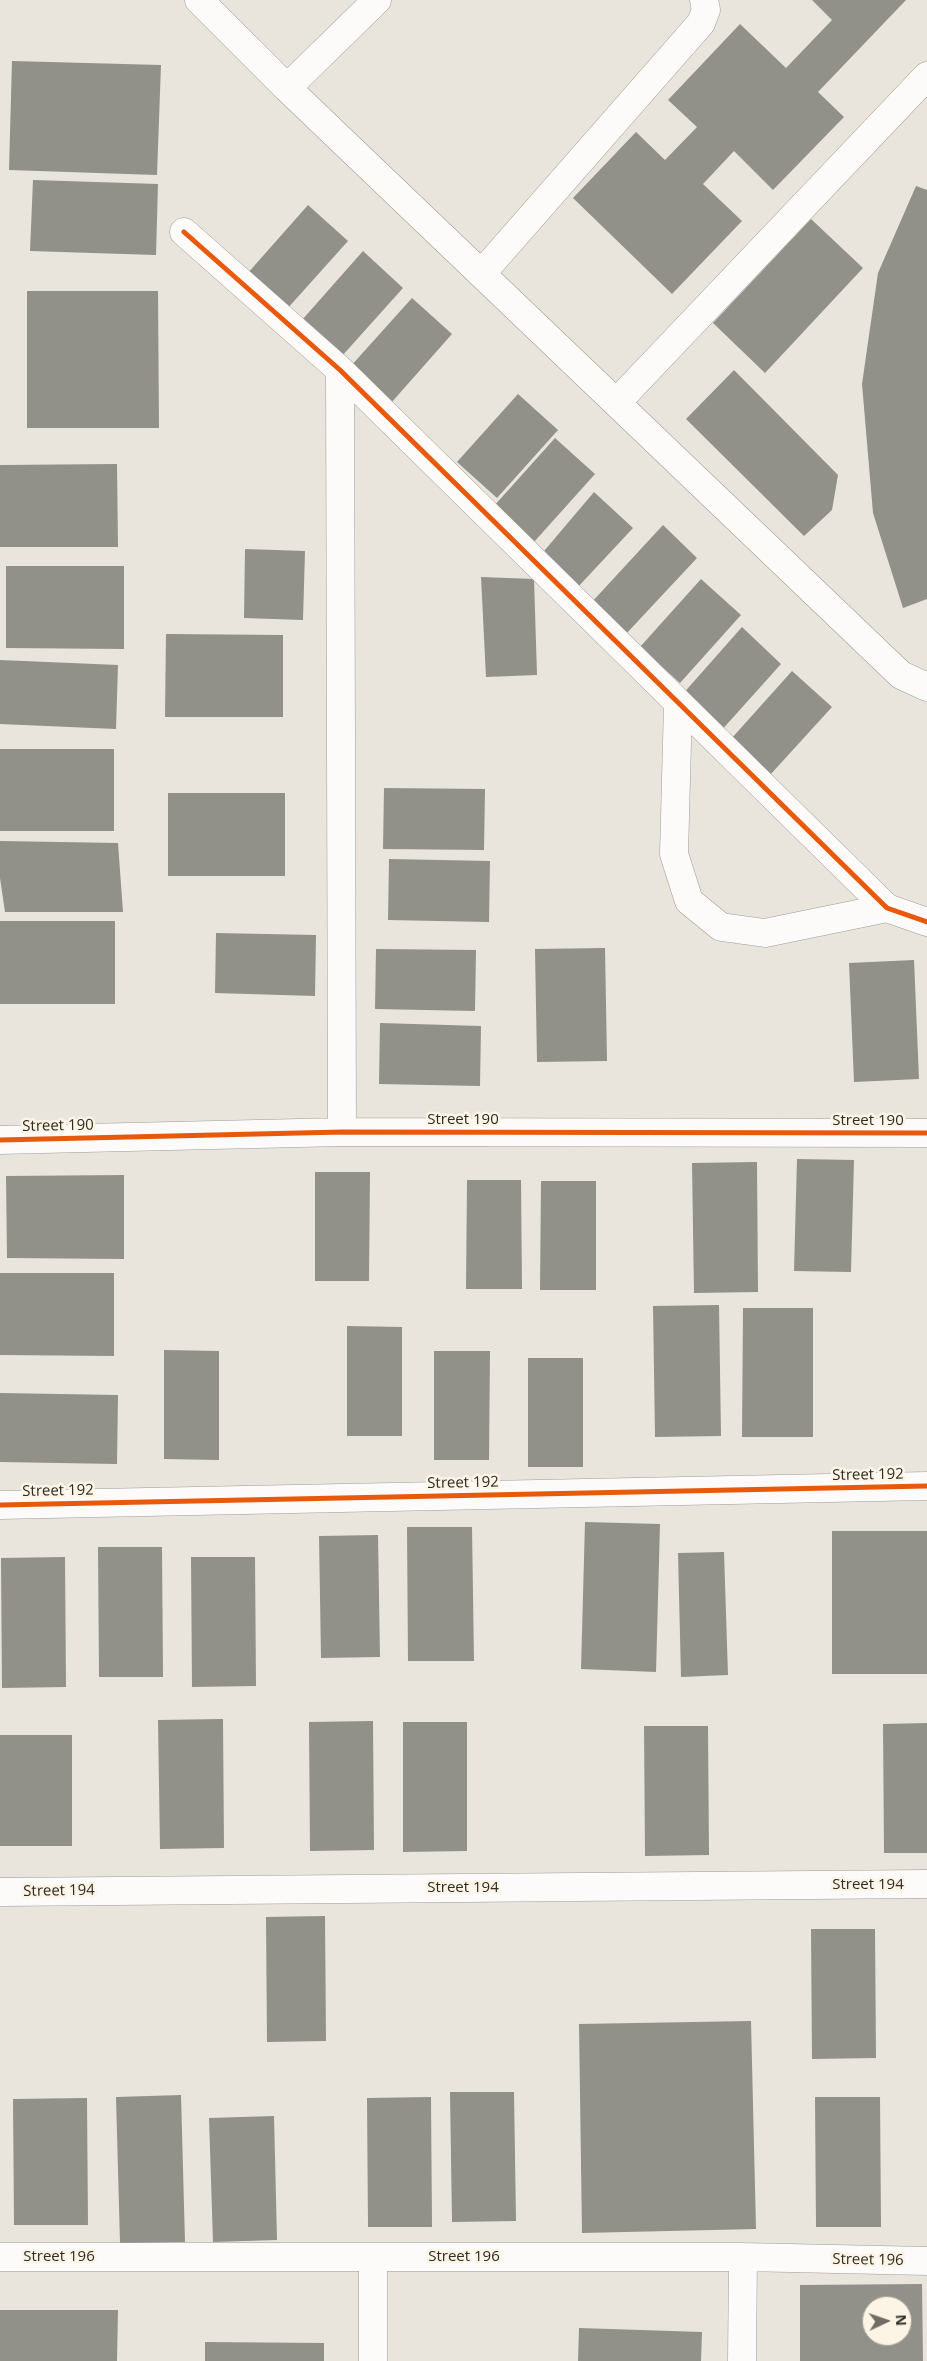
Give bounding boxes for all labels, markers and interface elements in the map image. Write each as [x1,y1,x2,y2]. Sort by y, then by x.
street label: Street 190 [427,1111,499,1129]
street label: Street 190 [832,1112,904,1130]
street label: Street 190 [22,1116,94,1136]
street label: Street 192 [832,1465,904,1485]
street label: Street 192 [427,1473,499,1493]
street label: Street 192 [22,1481,94,1501]
street label: Street 194 [832,1876,904,1894]
street label: Street 194 [427,1879,499,1897]
street label: Street 194 [23,1881,95,1901]
street label: Street 196 [23,2248,95,2266]
street label: Street 196 [428,2248,500,2266]
street label: Street 196 [832,2250,904,2270]
north arrow [862,2296,912,2346]
text: N [892,2314,911,2326]

